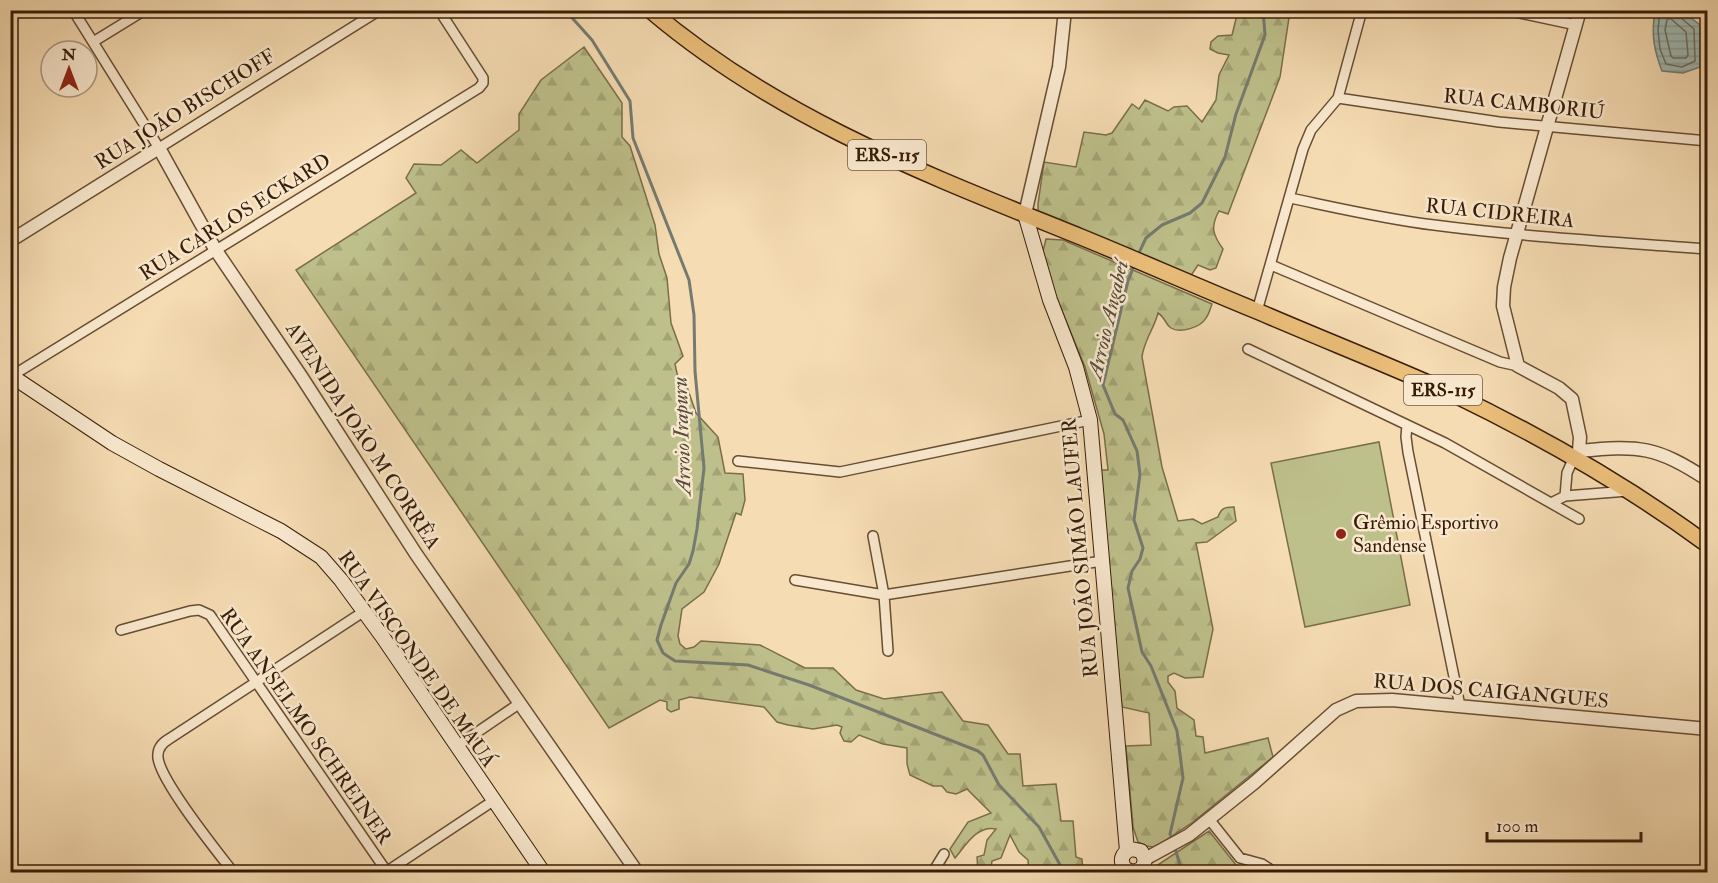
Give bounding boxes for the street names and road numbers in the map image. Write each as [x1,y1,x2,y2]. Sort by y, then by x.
street label: RUA JOÃO BISCHOFF [90,42,280,175]
street label: RUA CAMBORIÚ [1442,82,1606,125]
road number: ERS-115 [848,140,926,170]
street label: RUA CARLOS ECKARD [135,148,335,286]
street label: RUA CIDREIRA [1424,193,1576,233]
street label: AVENIDA JOÃO M CORRÊA [280,316,447,555]
road number: ERS-115 [1404,375,1482,405]
street label: RUA JOÃO SIMÃO LAUFER [1055,417,1104,679]
street label: RUA VISCONDE DE MAUÁ [333,545,502,772]
street label: RUA ANSELMO SCHREINER [215,603,398,850]
street label: RUA DOS CAIGANGUES [1372,668,1610,714]

